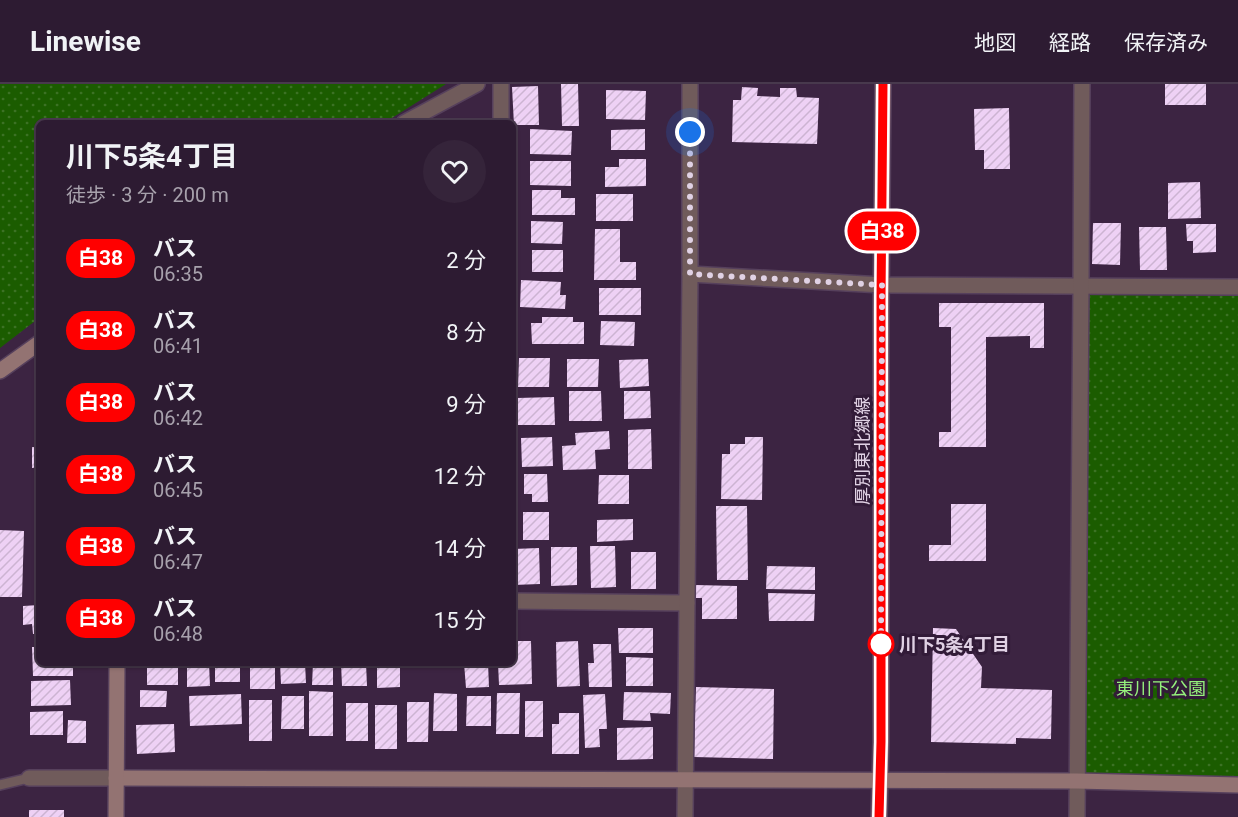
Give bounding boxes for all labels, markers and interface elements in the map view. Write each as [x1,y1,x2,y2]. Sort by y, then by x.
text: Linewise [30,25,141,58]
text: 地図 [974,31,1016,55]
text: 経路 [1049,31,1091,55]
text: 保存済み [1124,31,1208,55]
your location [675,117,705,147]
text: 川下5条4丁目 [66,140,238,173]
button: heart [423,140,486,203]
text: 徒歩 · 3 分 · 200 m [66,183,229,207]
line badge: 白38 [848,212,916,250]
text: 白38 [859,219,905,243]
text: バス [153,236,197,261]
text: 白38 [78,246,123,270]
text: 2 分 [446,248,486,273]
text: 06:35 [153,262,203,286]
text: バス [153,308,197,333]
text: 白38 [78,318,123,342]
text: 8 分 [446,320,486,345]
text: 06:41 [153,334,203,358]
text: バス [153,380,197,405]
text: 白38 [78,390,123,414]
text: 9 分 [446,392,486,417]
street label: 厚別東北郷線 [852,397,873,505]
text: 06:42 [153,406,203,430]
text: バス [153,452,197,477]
text: 白38 [78,462,123,486]
text: 12 分 [434,464,486,489]
text: 06:45 [153,478,203,502]
text: バス [153,524,197,549]
text: 白38 [78,534,123,558]
text: 14 分 [434,536,486,561]
text: 06:47 [153,550,203,574]
text: バス [153,596,197,621]
text: 白38 [78,606,123,630]
text: 15 分 [434,608,486,633]
text: 06:48 [153,622,203,646]
marker: 川下5条4丁目 [868,631,894,657]
place label: 川下5条4丁目 [899,634,1010,655]
park label: 東川下公園 [1116,678,1206,699]

